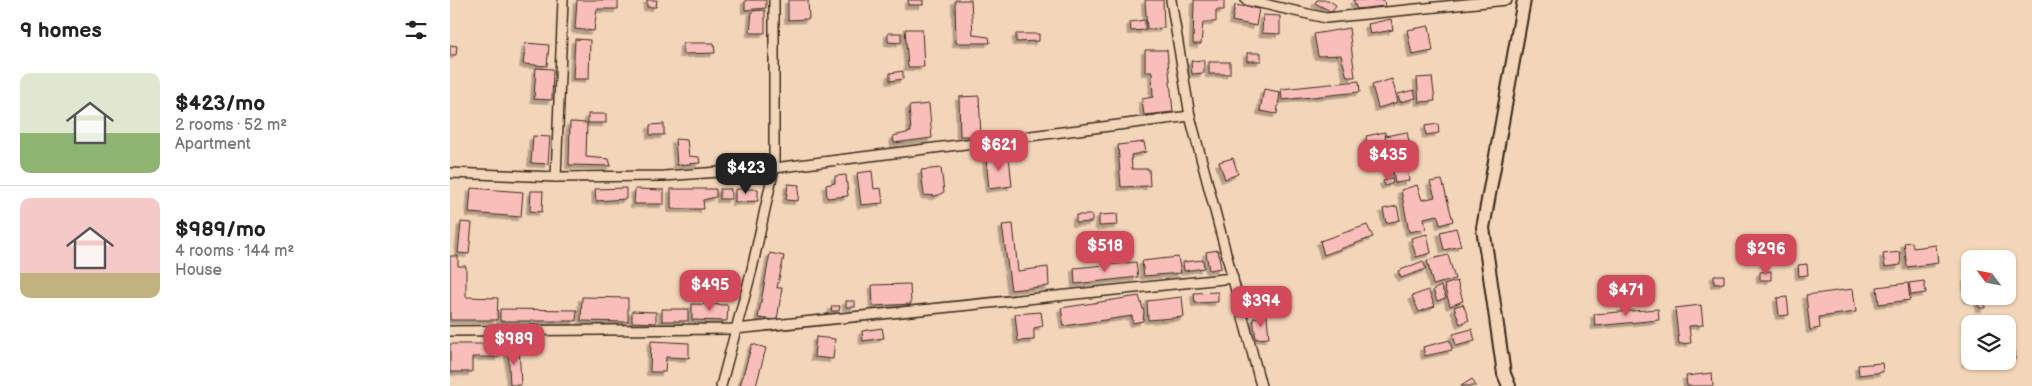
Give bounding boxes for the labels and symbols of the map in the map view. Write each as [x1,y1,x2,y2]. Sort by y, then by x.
pin: $621 [969,130,1029,172]
pin: $435 [1358,140,1418,182]
pin: $423 [716,152,776,195]
pin: $518 [1075,230,1135,273]
pin: $296 [1736,234,1796,276]
north arrow [1961,250,2016,305]
pin: $495 [680,270,740,312]
pin: $471 [1596,274,1656,317]
pin: $394 [1231,286,1291,328]
pin: $989 [484,324,544,366]

